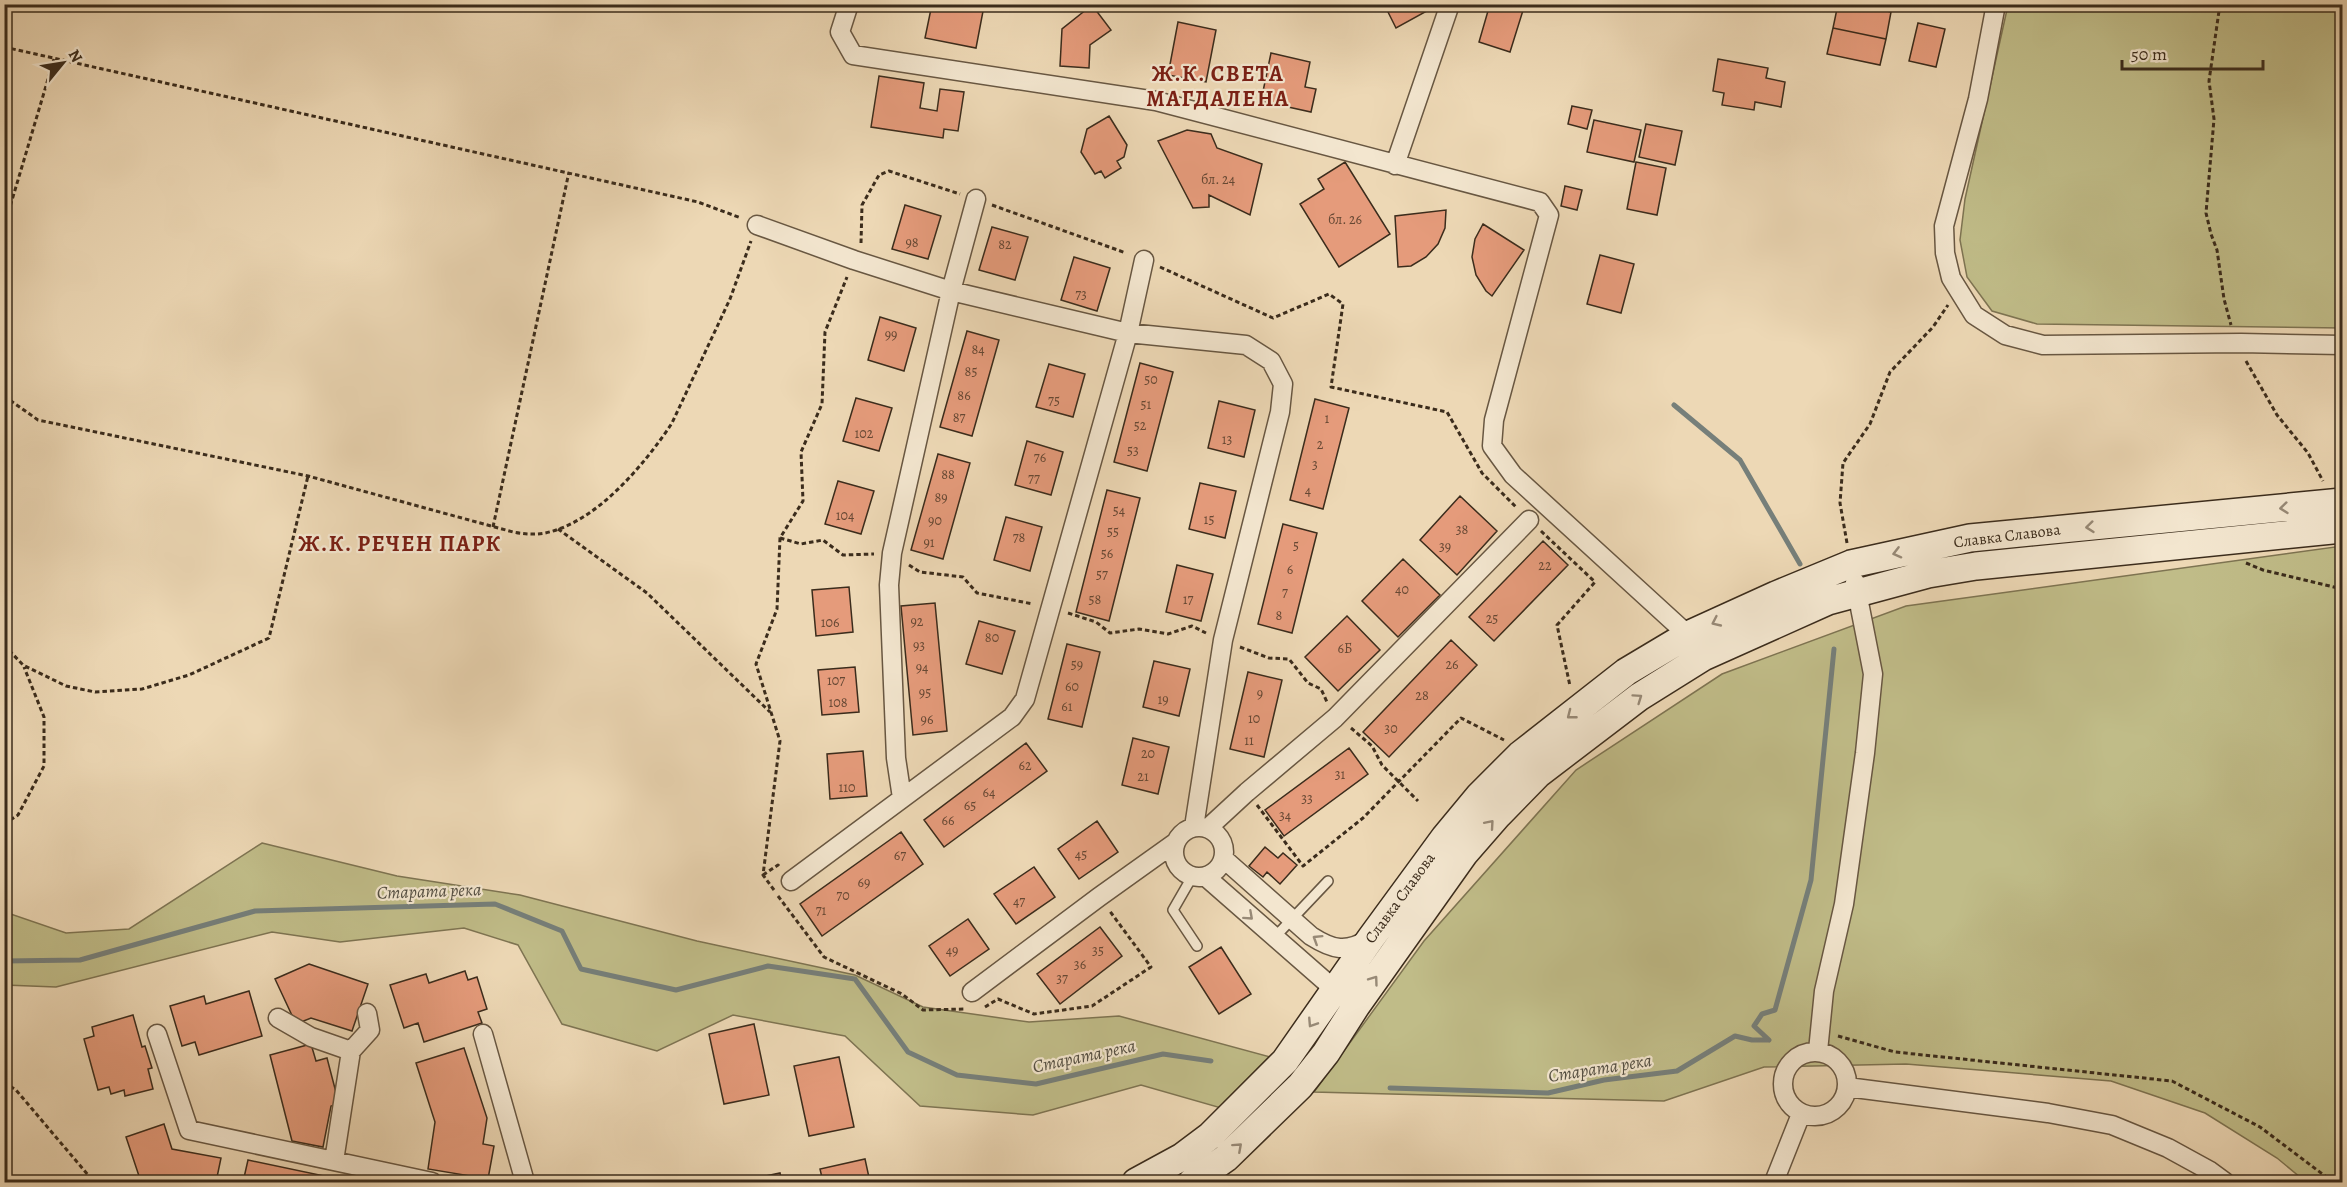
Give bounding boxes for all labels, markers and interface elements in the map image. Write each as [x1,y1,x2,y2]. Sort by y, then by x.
north arrow [33,33,93,93]
scale bar [2122,33,2263,71]
text: 50 m [2131,42,2167,66]
text: N [63,45,88,67]
district label: Ж.К. СВЕТА МАГДАЛЕНА [1146,59,1290,114]
house number: бл. 24 [1201,170,1235,189]
house number: бл. 26 [1328,210,1362,229]
house number: 98 [905,233,919,252]
house number: 82 [998,235,1012,254]
house number: 73 [1075,285,1087,304]
house number: 99 [885,325,897,344]
house number: 84 [971,340,985,359]
house number: 85 [965,362,977,381]
house number: 50 [1144,370,1158,389]
house number: 86 [957,386,971,405]
house number: 75 [1048,391,1060,410]
house number: 51 [1141,395,1152,414]
house number: 87 [953,408,965,427]
house number: 1 [1325,409,1330,428]
house number: 52 [1134,416,1147,435]
house number: 102 [855,424,874,443]
house number: 13 [1222,430,1232,449]
house number: 2 [1317,435,1324,454]
house number: 53 [1127,441,1139,460]
house number: 76 [1034,448,1046,467]
house number: 3 [1312,455,1318,474]
house number: 88 [941,465,955,484]
house number: 77 [1028,469,1040,488]
house number: 4 [1305,481,1311,500]
house number: 89 [934,488,948,507]
house number: 54 [1113,501,1125,520]
one-way arrow [2280,501,2289,514]
house number: 104 [836,506,854,525]
house number: 15 [1204,510,1214,529]
house number: 90 [928,511,942,530]
street label: Славка Славова [1952,518,2062,553]
house number: 38 [1456,520,1469,539]
one-way arrow [2086,520,2095,533]
house number: 55 [1107,522,1119,541]
house number: 78 [1013,528,1026,547]
district label: Ж.К. РЕЧЕН ПАРК [298,529,502,559]
house number: 91 [923,533,935,552]
house number: 5 [1293,536,1299,555]
house number: 39 [1439,537,1451,556]
house number: 56 [1101,544,1113,563]
one-way arrow [1893,546,1903,559]
house number: 22 [1538,556,1552,575]
house number: 6 [1287,560,1293,579]
house number: 57 [1096,565,1108,584]
house number: 40 [1395,580,1409,599]
house number: 7 [1282,583,1288,602]
house number: 58 [1089,590,1102,609]
house number: 17 [1183,590,1193,609]
house number: 8 [1276,606,1283,625]
house number: 25 [1486,609,1498,628]
house number: 92 [910,612,924,631]
house number: 106 [821,613,839,632]
one-way arrow [1711,615,1722,627]
house number: 80 [985,628,999,647]
house number: 93 [913,636,925,655]
house number: 6Б [1338,639,1352,658]
house number: 59 [1071,655,1083,674]
house number: 26 [1445,655,1459,674]
house number: 94 [916,658,928,677]
house number: 107 [827,671,845,690]
house number: 60 [1065,677,1079,696]
house number: 95 [919,683,931,702]
house number: 9 [1257,684,1263,703]
house number: 28 [1415,686,1429,705]
house number: 19 [1157,690,1169,709]
house number: 108 [828,693,848,712]
one-way arrow [1632,694,1643,705]
house number: 61 [1061,697,1073,716]
one-way arrow [1567,708,1578,719]
house number: 10 [1248,709,1260,728]
house number: 96 [921,710,933,729]
house number: 30 [1384,719,1398,738]
house number: 11 [1244,731,1254,750]
house number: 20 [1141,744,1155,763]
house number: 62 [1018,756,1032,775]
house number: 31 [1335,765,1346,784]
house number: 21 [1137,767,1149,786]
house number: 110 [838,778,856,797]
house number: 64 [983,783,995,802]
house number: 33 [1301,789,1313,808]
house number: 65 [964,796,976,815]
house number: 34 [1279,806,1291,825]
house number: 66 [942,811,954,830]
one-way arrow [1483,820,1494,831]
house number: 45 [1075,845,1087,864]
house number: 67 [894,846,906,865]
street label: Славка Славова [1360,848,1441,948]
house number: 69 [858,873,870,892]
water label: Старата река [376,877,482,905]
house number: 70 [836,886,850,905]
house number: 47 [1013,892,1025,911]
house number: 71 [816,901,827,920]
one-way arrow [1243,909,1253,920]
one-way arrow [1313,935,1323,947]
house number: 49 [946,941,958,960]
house number: 35 [1092,941,1104,960]
house number: 36 [1074,955,1086,974]
house number: 37 [1056,969,1068,988]
one-way arrow [1367,976,1378,987]
one-way arrow [1307,1017,1319,1027]
water label: Старата река [1030,1033,1138,1079]
water label: Старата река [1546,1048,1654,1088]
one-way arrow [1231,1143,1242,1154]

